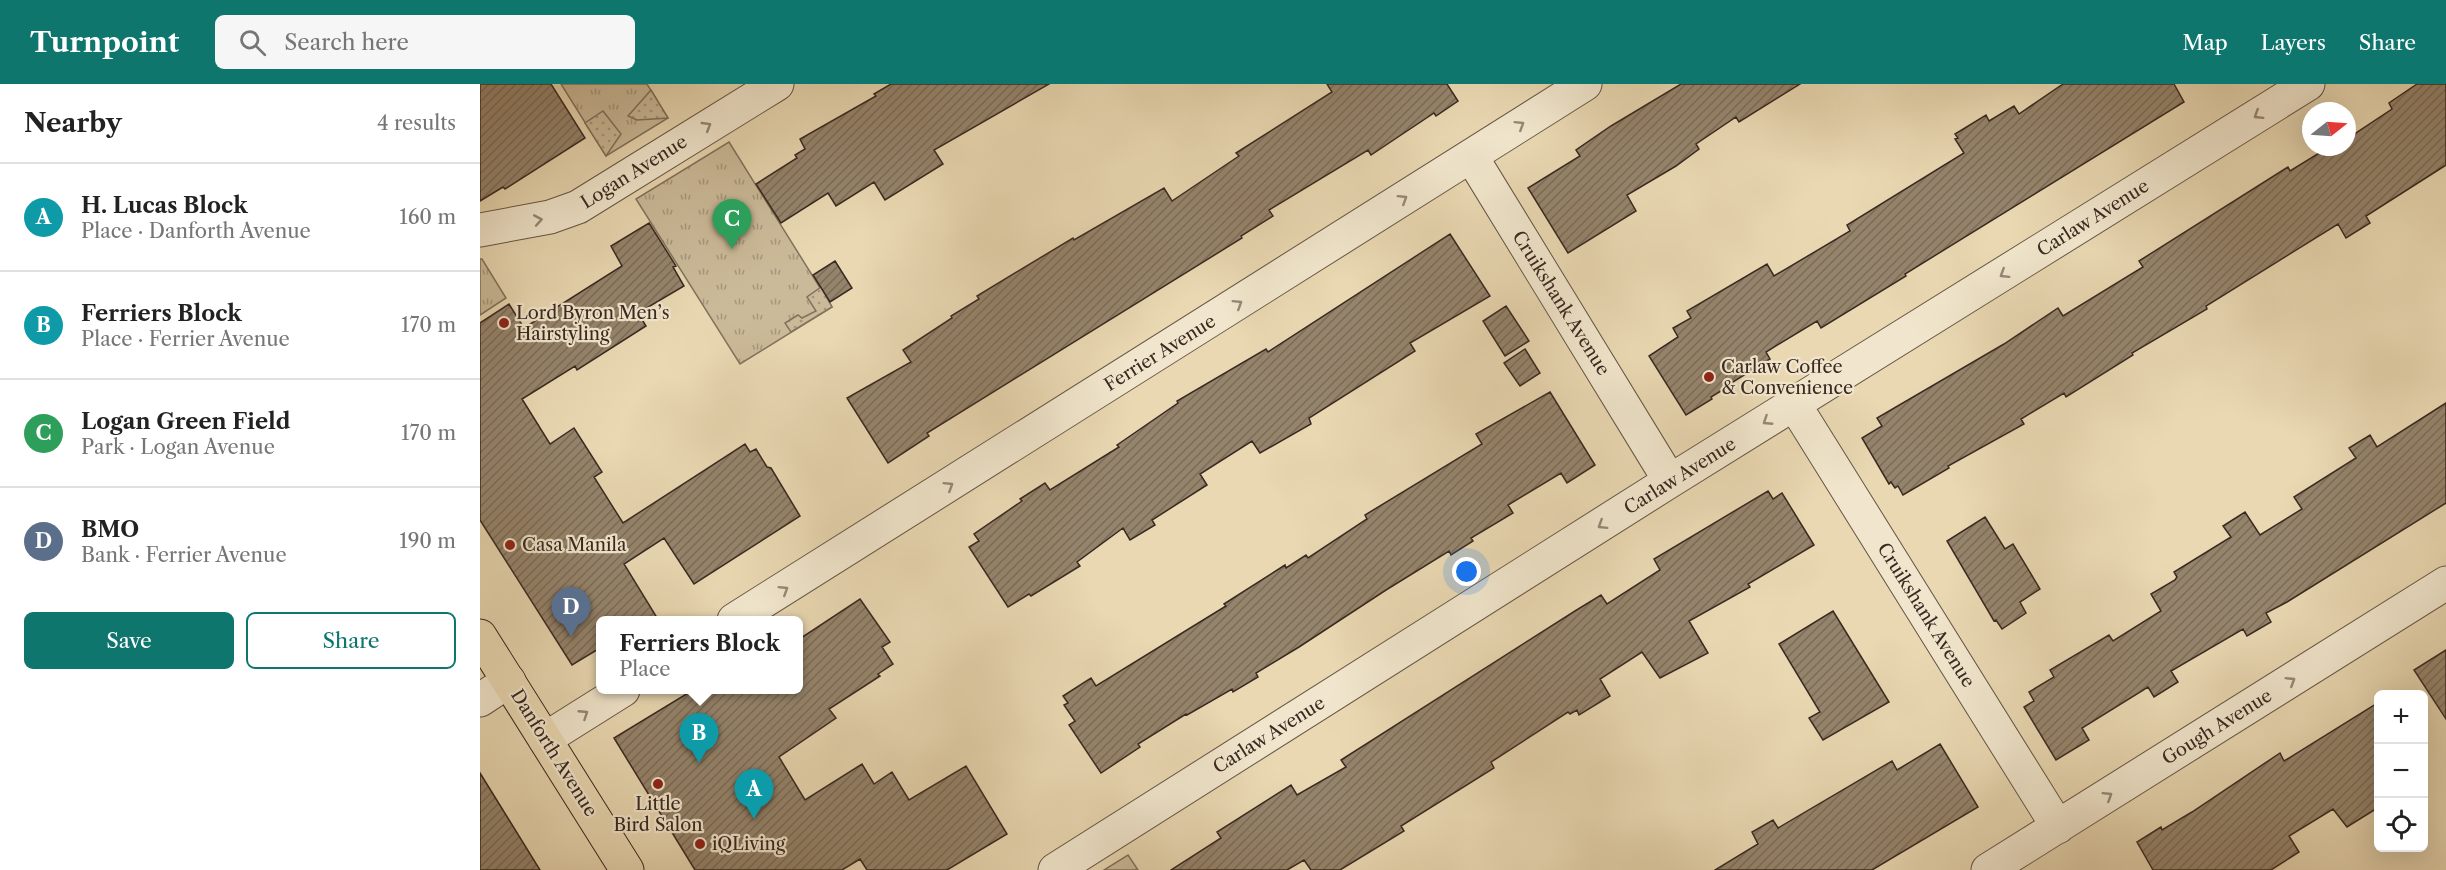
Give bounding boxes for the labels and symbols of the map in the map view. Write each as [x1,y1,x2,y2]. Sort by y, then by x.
north arrow [2302,102,2356,156]
one-way arrow [2254,108,2265,119]
one-way arrow [1514,121,1524,133]
one-way arrow [701,123,712,134]
street label: Logan Avenue [577,131,691,213]
street label: Carlaw Avenue [2033,175,2153,261]
one-way arrow [1397,195,1407,207]
pin: C [712,200,752,249]
one-way arrow [533,214,542,226]
street label: Cruikshank Avenue [1508,227,1614,379]
one-way arrow [2000,266,2010,278]
one-way arrow [1232,299,1242,311]
place label: Lord Byron Men’s Hairstyling [516,302,670,345]
street label: Ferrier Avenue [1100,310,1220,396]
marker: Lord Byron Men’s Hairstyling [497,316,511,330]
place label: Carlaw Coffee & Convenience [1721,356,1853,399]
marker: Carlaw Coffee & Convenience [1702,370,1716,384]
one-way arrow [1763,414,1773,426]
street label: Carlaw Avenue [1620,433,1740,519]
one-way arrow [943,482,953,494]
one-way arrow [1597,517,1608,528]
place label: Casa Manila [522,534,627,556]
marker: Casa Manila [503,538,517,552]
street label: Cruikshank Avenue [1873,539,1979,691]
your location [1452,557,1481,586]
one-way arrow [778,585,788,597]
pin: D [552,588,590,637]
one-way arrow [2284,677,2295,688]
street label: Gough Avenue [2158,684,2276,770]
street label: Danforth Avenue [506,685,602,821]
street label: Carlaw Avenue [1209,692,1329,778]
one-way arrow [577,710,588,721]
pin: B [680,714,718,763]
pin: A [734,770,774,819]
marker: Little Bird Salon [651,777,665,791]
one-way arrow [2101,792,2112,803]
place label: Little Bird Salon [614,793,702,836]
place label: iQLiving [712,833,786,855]
marker: iQLiving [693,837,707,851]

